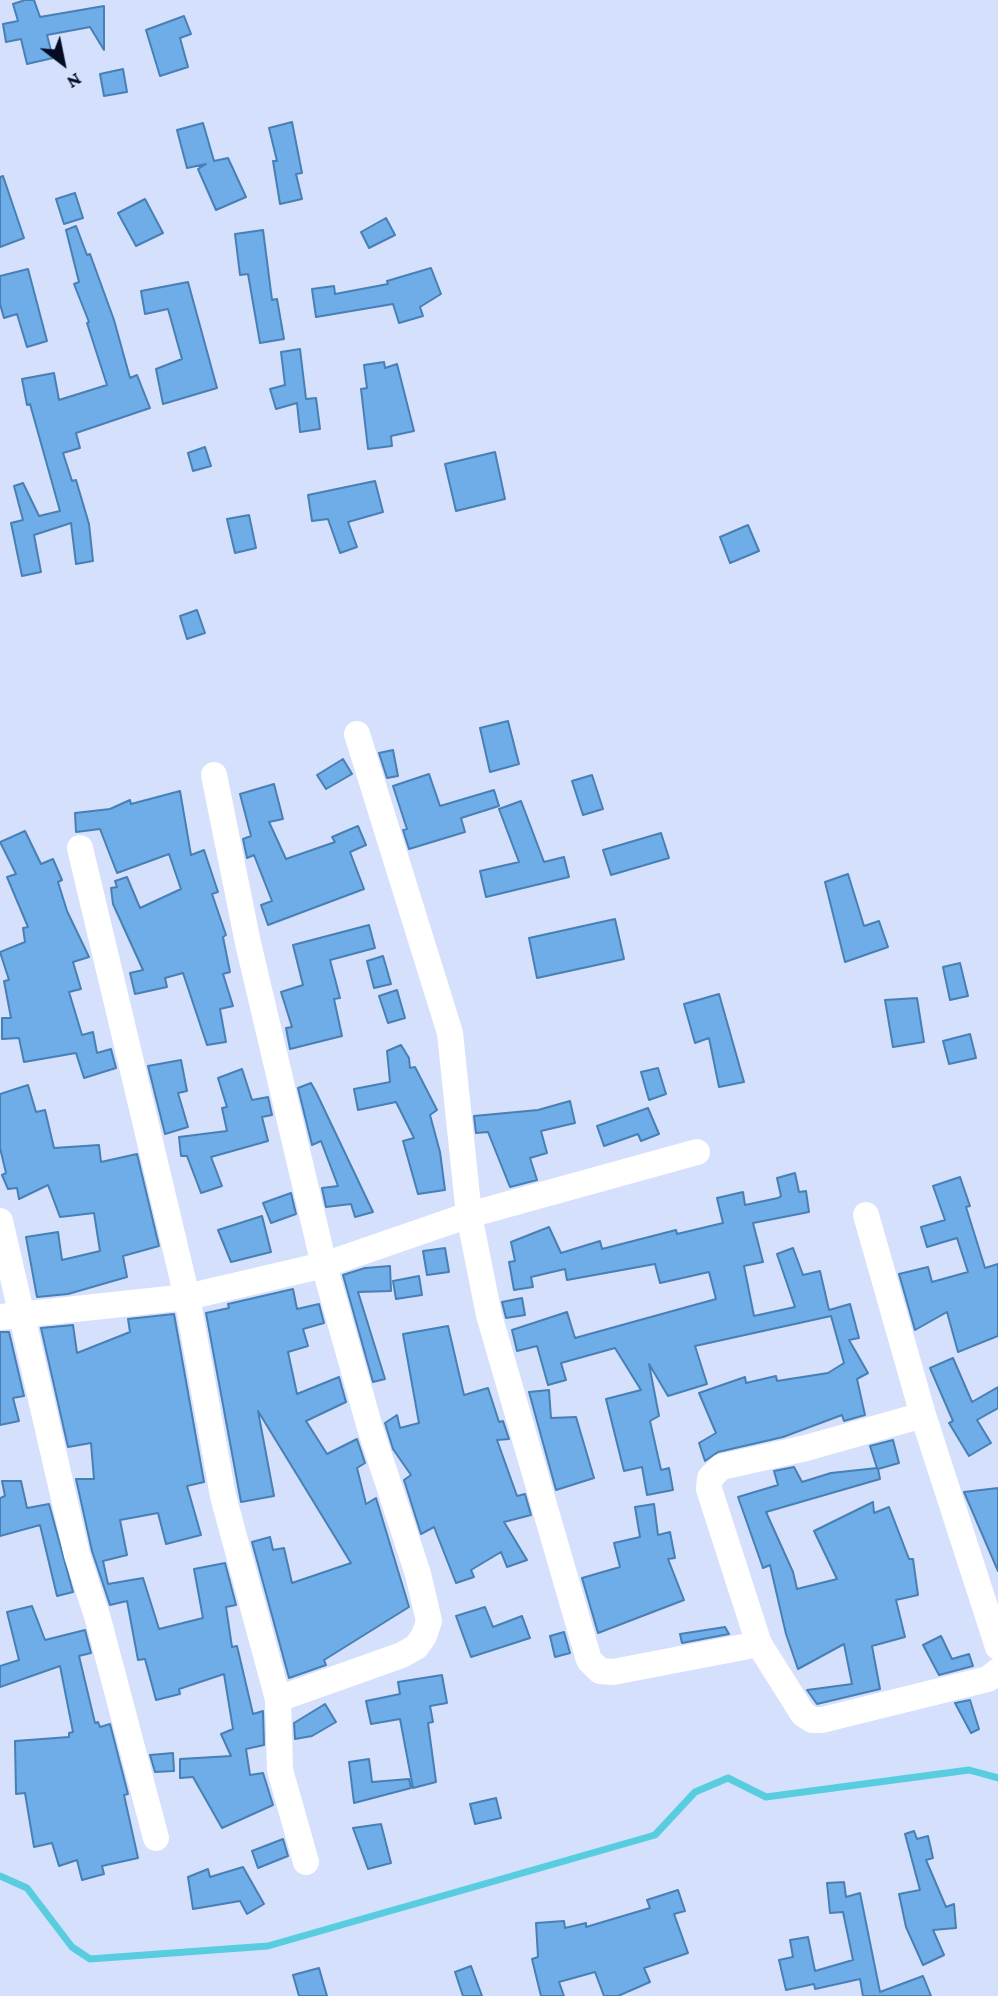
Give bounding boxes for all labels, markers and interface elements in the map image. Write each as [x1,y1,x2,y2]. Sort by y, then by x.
north arrow [28,28,98,98]
text: N [63,69,85,94]

